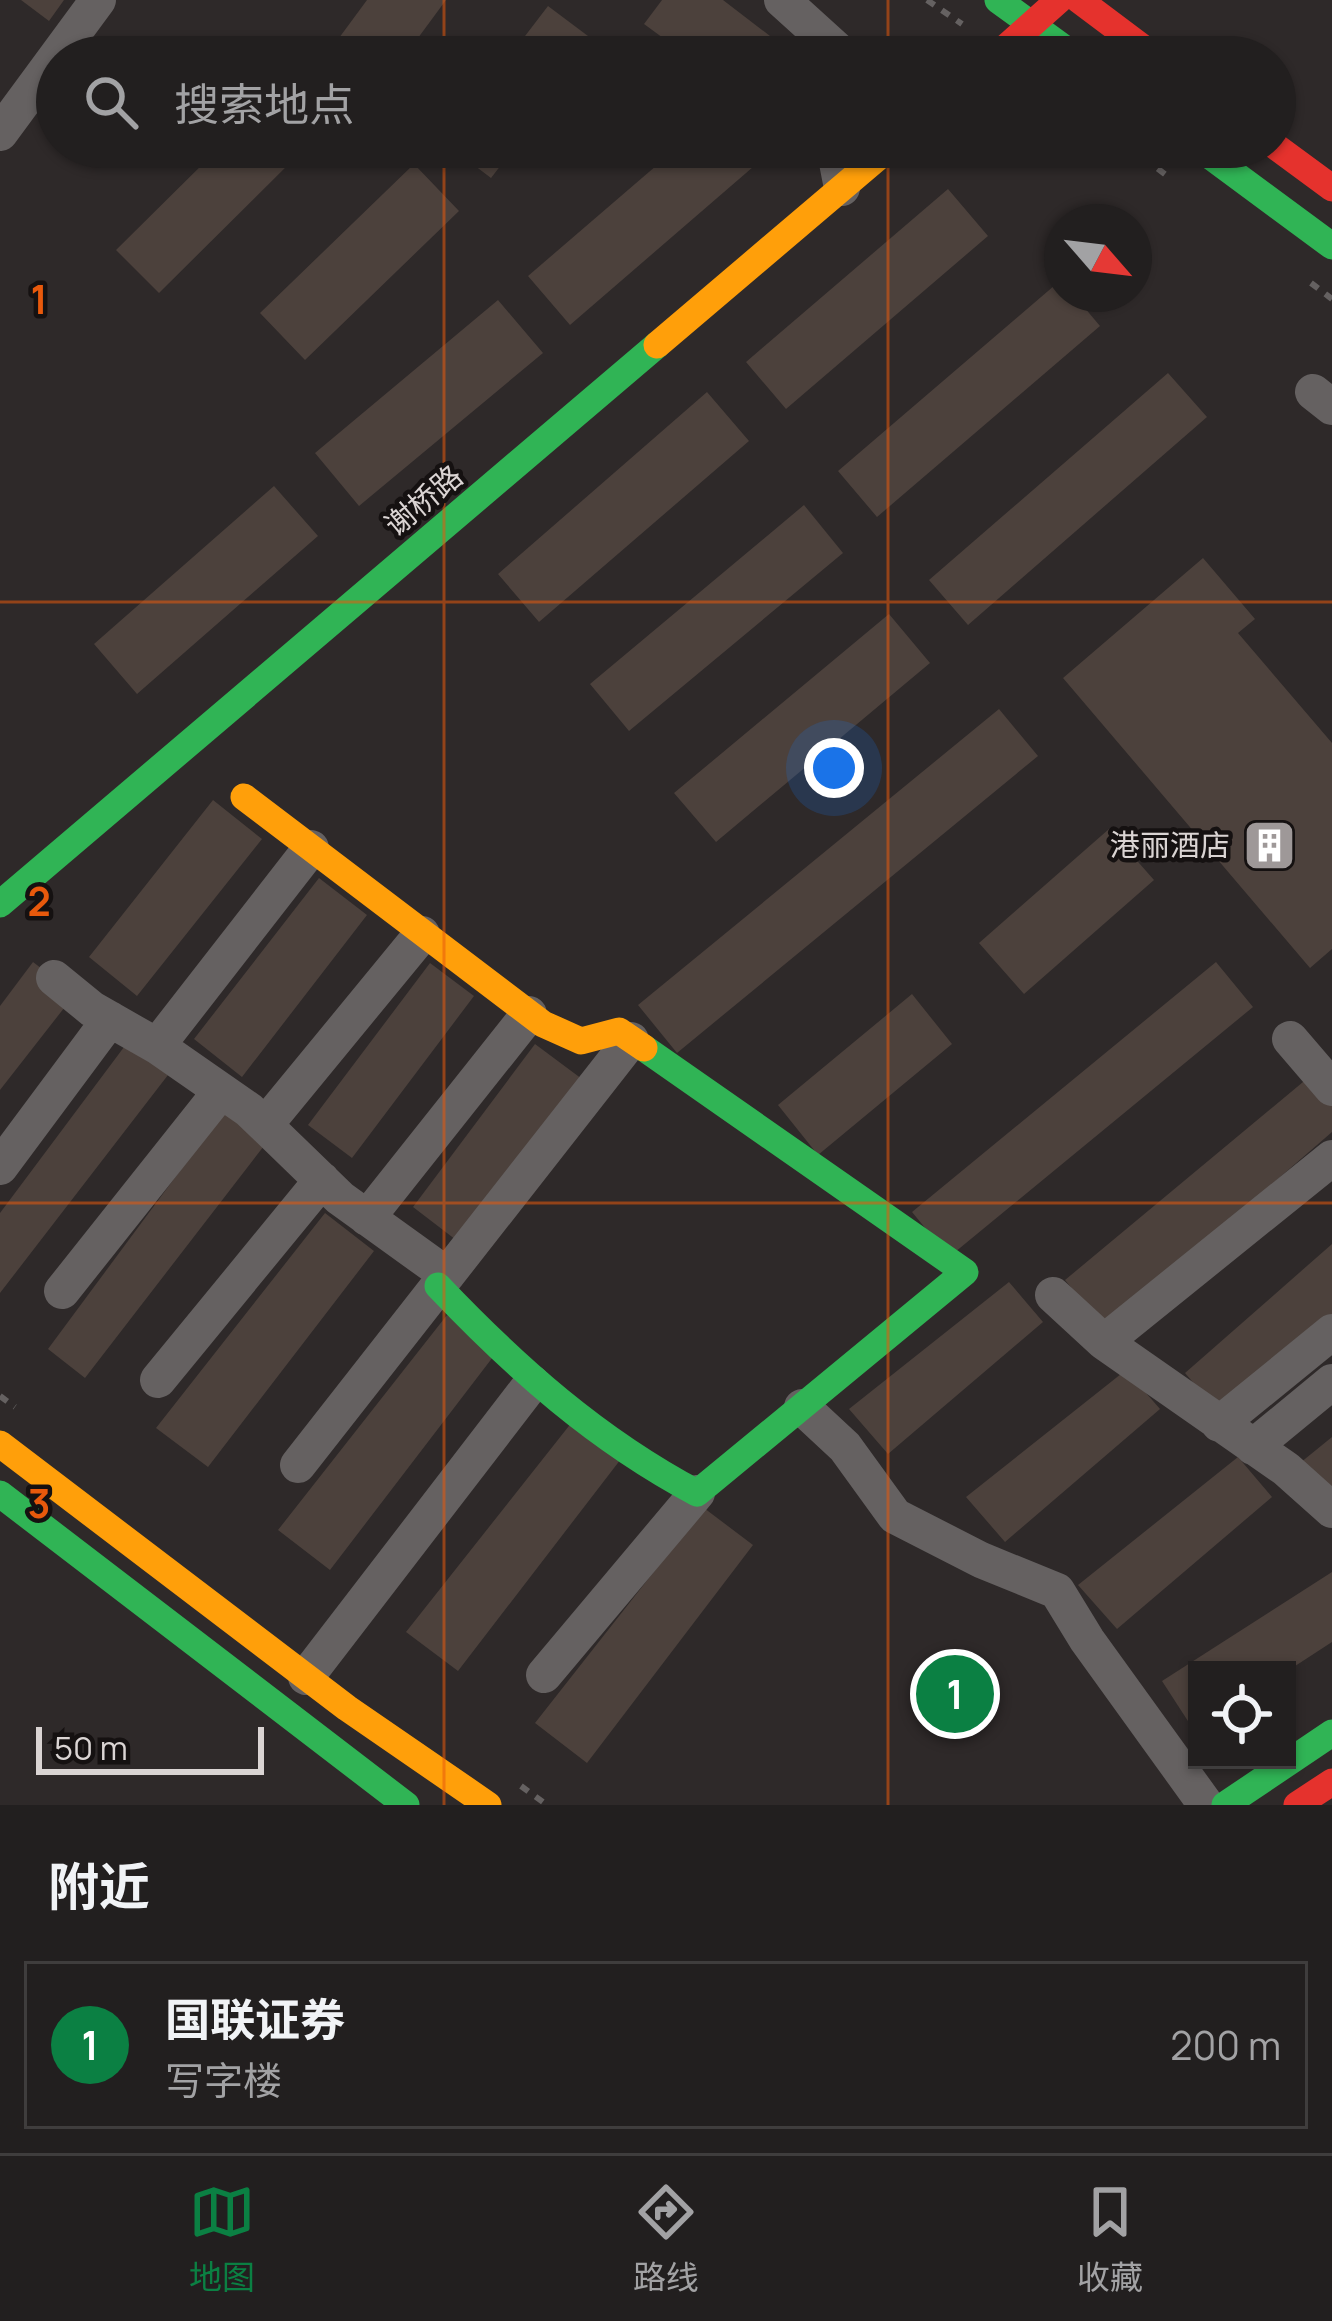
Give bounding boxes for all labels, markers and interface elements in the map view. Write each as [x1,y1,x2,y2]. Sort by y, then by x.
search box [36,36,1296,168]
icon: search [78,69,144,135]
text: 搜索地点 [174,73,354,135]
north arrow [1044,204,1152,312]
text: 1 [30,272,48,326]
street label: 谢桥路 [375,455,471,544]
your location [804,738,864,798]
building icon: 港丽酒店 [1241,818,1297,874]
place label: 港丽酒店 [1110,824,1230,865]
text: 2 [27,874,51,928]
text: 3 [28,1476,50,1530]
pin: 1 [916,1649,994,1739]
map controls [1188,1661,1296,1769]
button: locate [1188,1661,1296,1769]
scale bar [36,1721,264,1774]
text: 50 m [54,1725,128,1770]
text: 附近 [48,1851,150,1920]
text: 国联证券 [165,1988,345,2050]
text: 1 [81,2018,99,2072]
text: 200 m [1170,2018,1281,2072]
text: 写字楼 [165,2053,282,2107]
tab: 地图 [189,2179,255,2299]
tab: 路线 [633,2179,699,2299]
tab: 收藏 [1077,2179,1143,2299]

